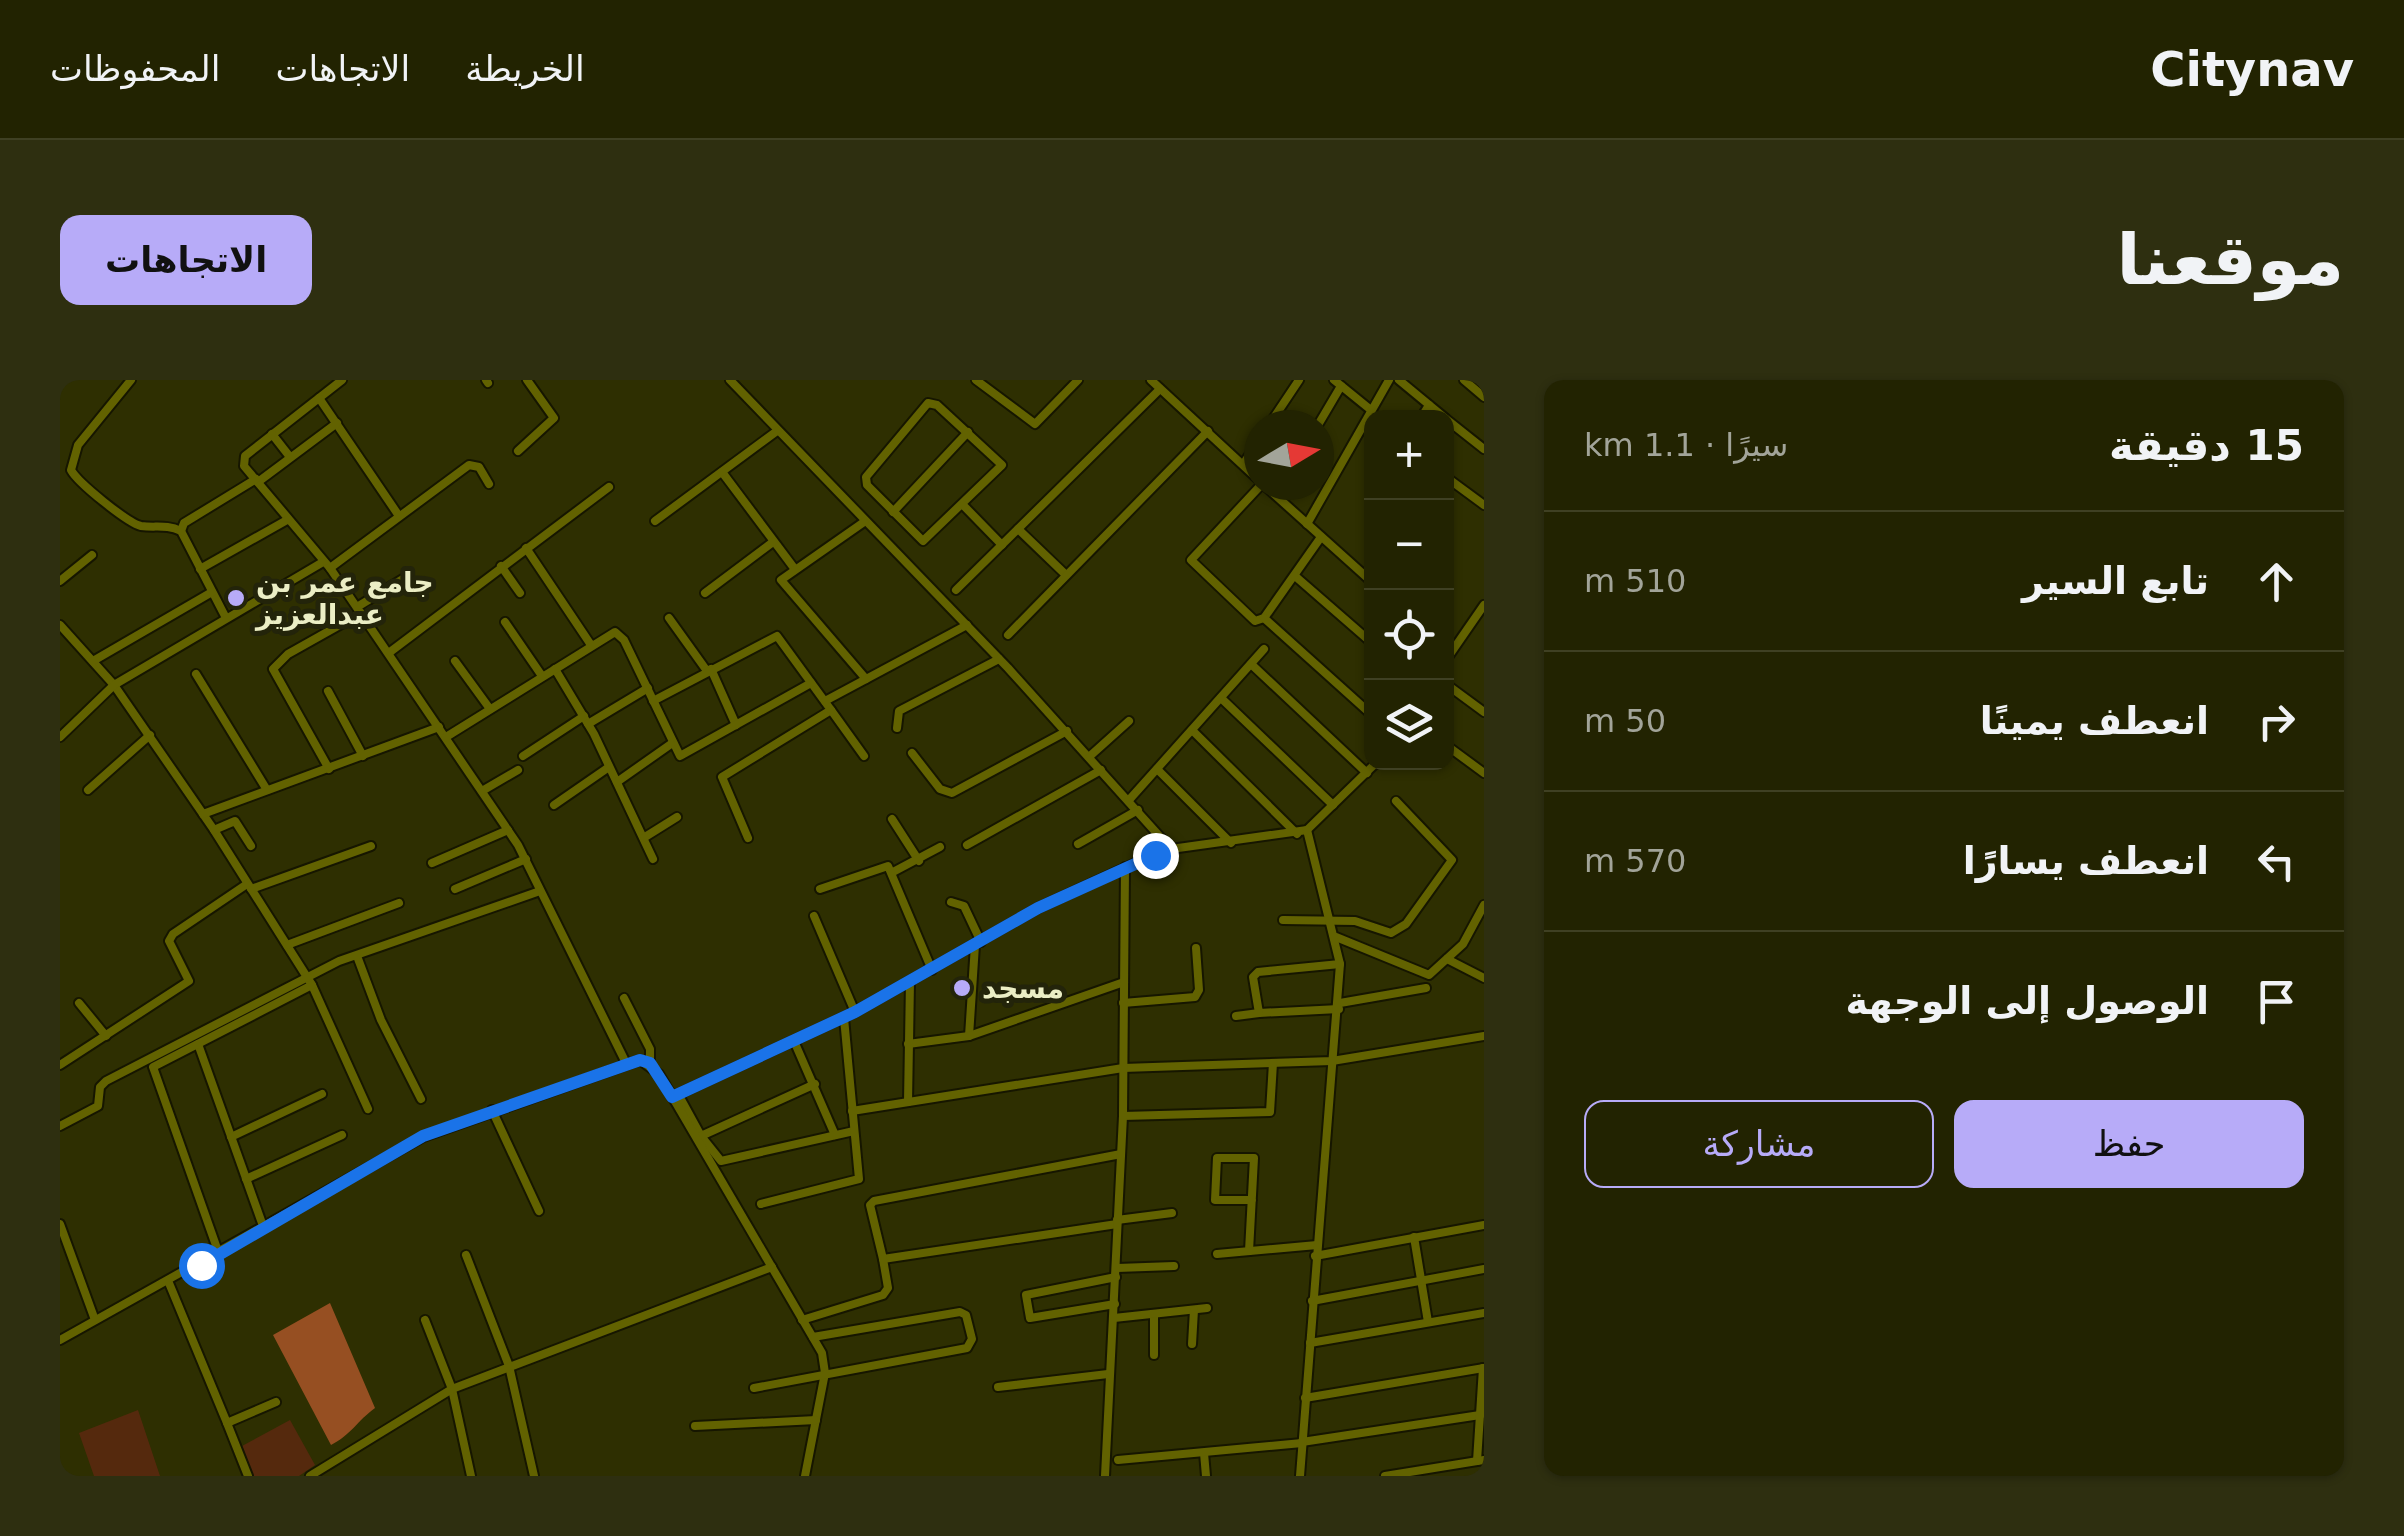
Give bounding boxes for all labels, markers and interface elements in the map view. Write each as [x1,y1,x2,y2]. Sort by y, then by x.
text: Citynav [2150,41,2354,97]
text: المحفوظات [50,49,220,89]
text: الاتجاهات [275,49,410,89]
text: الخريطة [465,49,585,89]
button: الاتجاهات [60,215,312,305]
text: موقعنا [2117,219,2344,301]
north arrow [1244,410,1334,500]
map controls [1364,410,1454,770]
button: + [1364,410,1454,500]
text: 15 دقيقة [2109,421,2304,470]
text: سيرًا · 1.1 km [1584,426,1788,464]
button: − [1364,500,1454,590]
icon: ahead [2249,554,2304,609]
text: تابع السير [2022,559,2209,603]
text: 510 m [1584,562,1686,600]
place label: جامع عمر بن عبدالعزيز [254,566,434,631]
marker: جامع عمر بن عبدالعزيز [225,587,247,609]
button: locate [1364,590,1454,680]
button: layers [1364,680,1454,770]
icon: right [2249,694,2304,749]
text: انعطف يمينًا [1980,699,2209,743]
text: 50 m [1584,702,1666,740]
route end [1133,833,1179,879]
icon: left [2249,834,2304,889]
text: انعطف يسارًا [1963,839,2209,883]
text: 570 m [1584,842,1686,880]
place label: مسجد [982,972,1064,1005]
icon: arrive [2249,974,2304,1029]
marker: مسجد [951,977,973,999]
text: الوصول إلى الوجهة [1846,979,2209,1023]
button: مشاركة [1584,1100,1934,1188]
button: حفظ [1954,1100,2304,1188]
route start [179,1243,225,1289]

